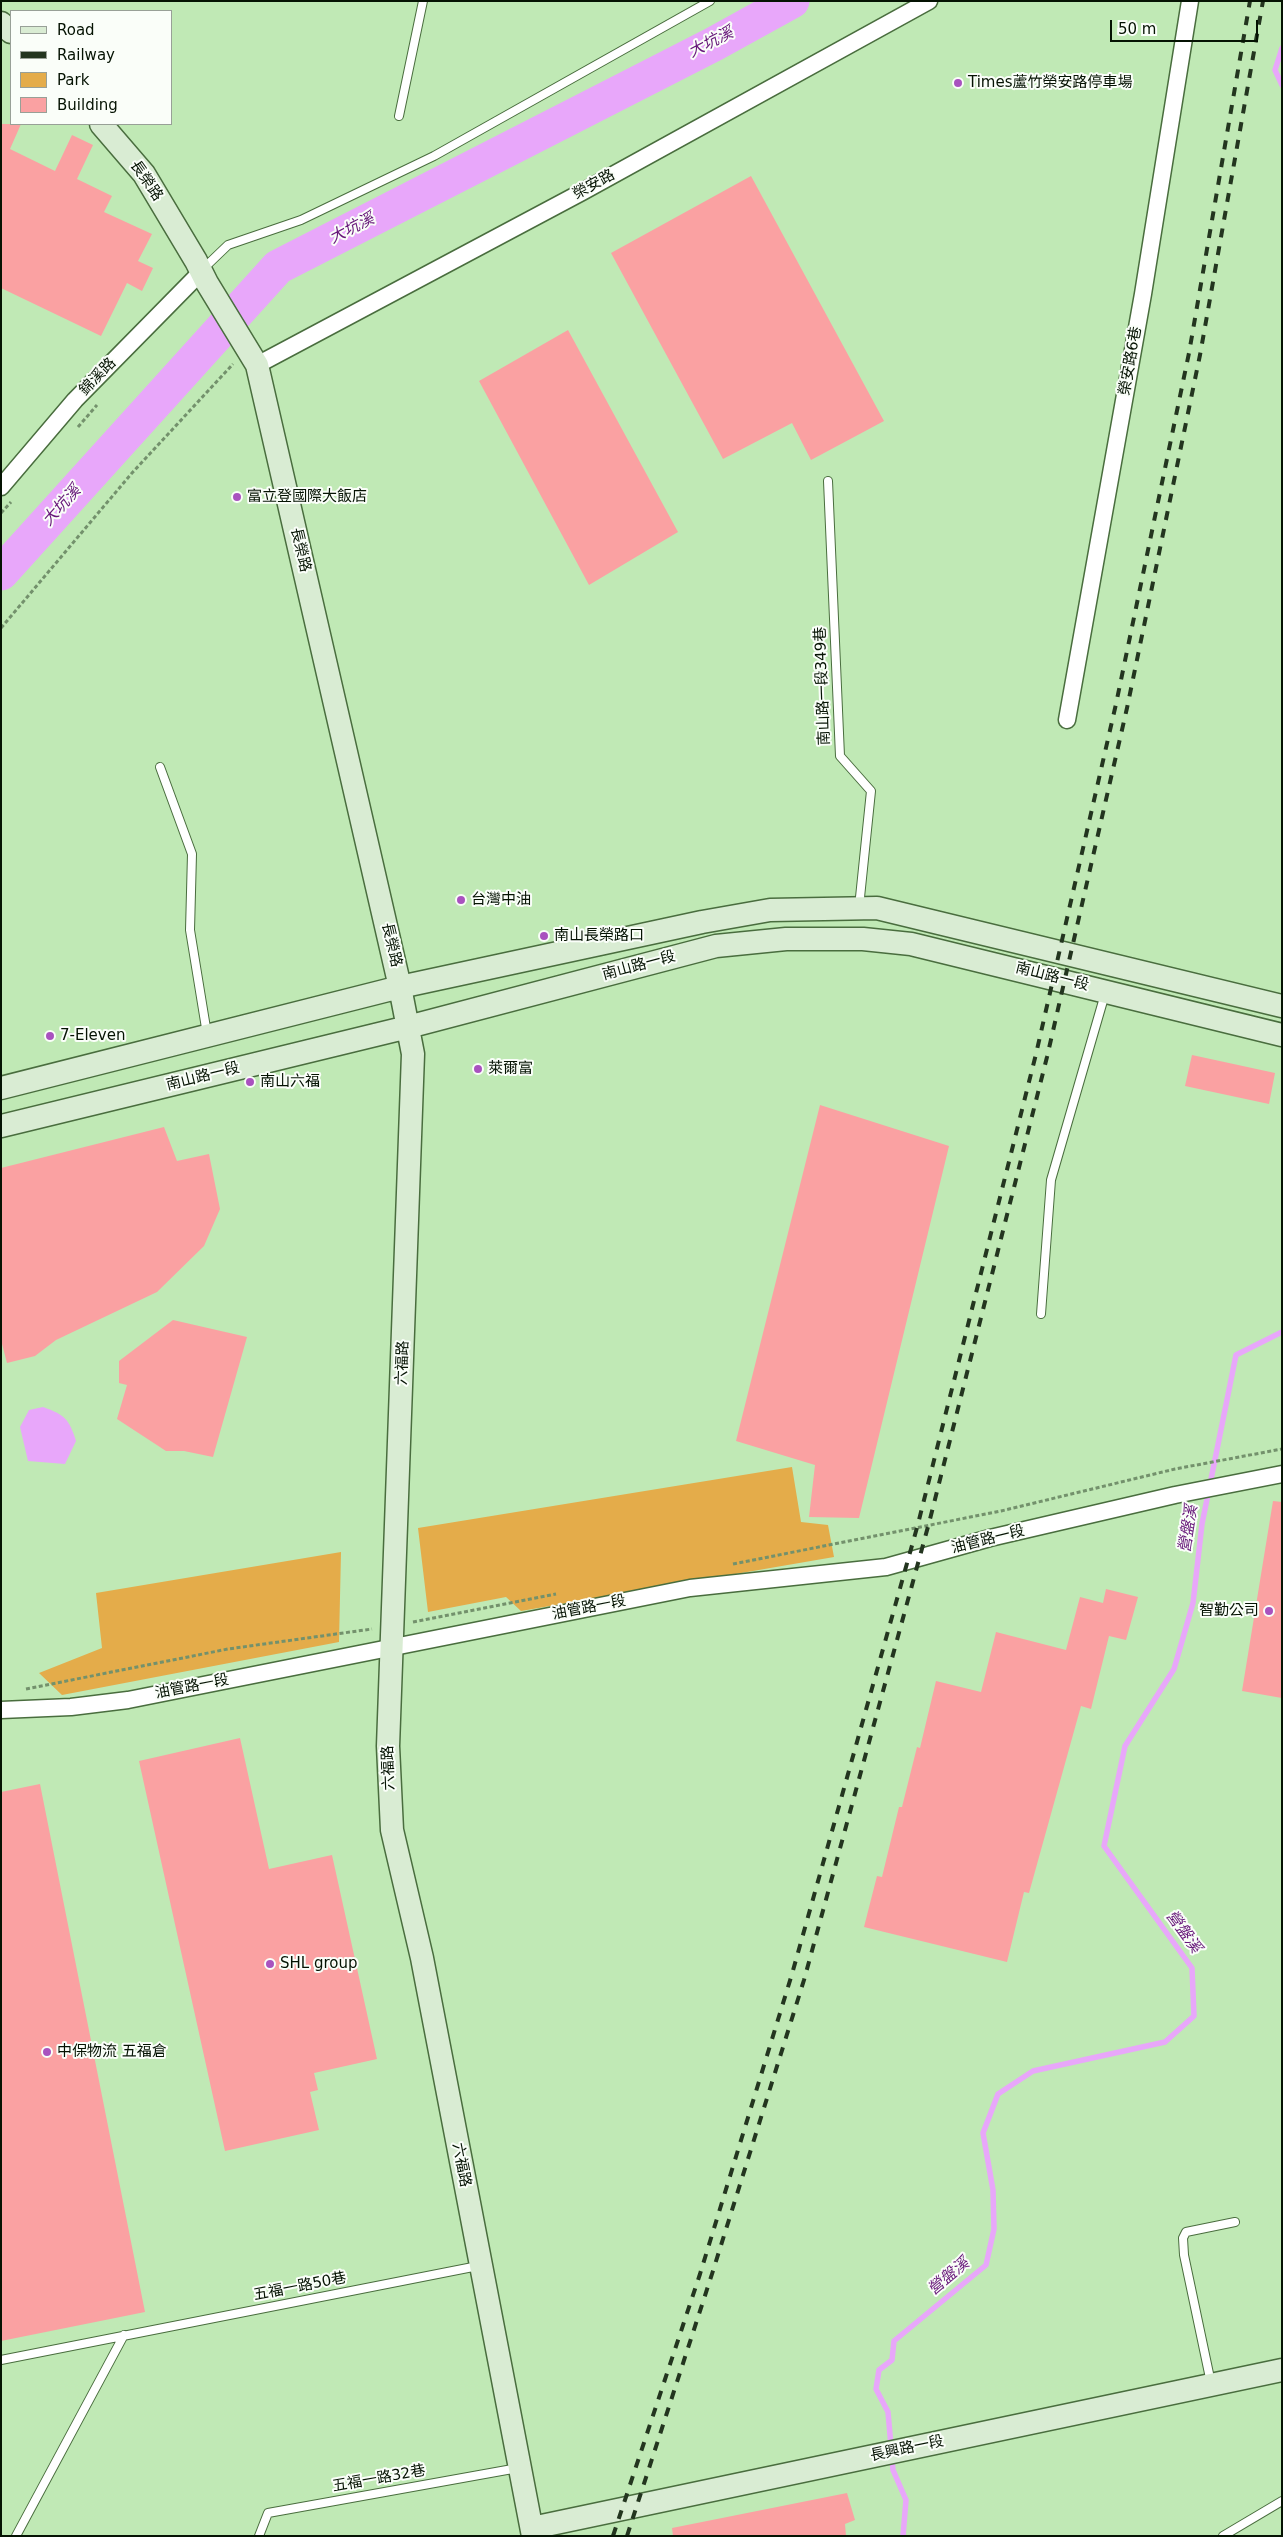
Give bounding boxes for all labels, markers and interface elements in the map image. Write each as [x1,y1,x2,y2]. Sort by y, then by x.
legend [10,10,172,125]
scale bar [1113,10,1260,42]
text: 50 m [1118,20,1156,38]
text: Road [57,21,95,39]
water label: 大坑溪 [685,24,737,62]
text: Railway [57,46,115,64]
text: Park [57,71,89,89]
place label: Times蘆竹榮安路停車場 [968,74,1133,92]
marker: Times蘆竹榮安路停車場 [952,77,964,89]
text: Building [57,96,118,114]
street label: 長榮路 [126,157,166,205]
street label: 榮安路 [570,166,618,204]
water label: 大坑溪 [326,210,378,248]
street label: 榮安路6巷 [1116,325,1146,397]
street label: 錦溪路 [76,355,120,399]
water label: 大坑溪 [39,482,85,530]
place label: 富立登國際大飯店 [247,488,367,506]
marker: 富立登國際大飯店 [231,491,243,503]
street label: 長榮路 [286,526,314,574]
street label: 南山路一段349巷 [812,626,834,746]
place label: 台灣中油 [471,891,531,909]
marker: 台灣中油 [455,894,467,906]
street label: 長榮路 [377,921,405,969]
place label: 南山長榮路口 [554,927,644,945]
marker: 南山長榮路口 [538,930,550,942]
street label: 南山路一段 [600,948,678,984]
street label: 南山路一段 [1013,959,1091,995]
place label: 7-Eleven [60,1027,125,1045]
marker: 7-Eleven [44,1030,56,1042]
street label: 南山路一段 [164,1059,242,1095]
place label: 萊爾富 [488,1060,533,1078]
marker: 萊爾富 [472,1063,484,1075]
place label: 南山六福 [260,1073,320,1091]
marker: 南山六福 [244,1076,256,1088]
street label: 六福路 [393,1340,413,1386]
water label: 營盤溪 [1176,1504,1202,1554]
street label: 油管路一段 [949,1522,1027,1558]
street label: 油管路一段 [550,1592,628,1624]
place label: 智勤公司 [1199,1602,1259,1620]
marker: 智勤公司 [1263,1605,1275,1617]
street label: 油管路一段 [153,1671,231,1703]
street label: 六福路 [379,1745,399,1791]
water label: 營盤溪 [1161,1907,1205,1957]
place label: SHL group [280,1955,357,1973]
marker: SHL group [264,1958,276,1970]
place label: 中保物流 五福倉 [57,2043,167,2061]
marker: 中保物流 五福倉 [41,2046,53,2058]
street label: 六福路 [448,2141,474,2189]
water label: 營盤溪 [924,2254,974,2300]
street label: 五福一路50巷 [252,2269,348,2305]
street label: 長興路一段 [868,2432,946,2466]
street label: 五福一路32巷 [331,2462,427,2496]

